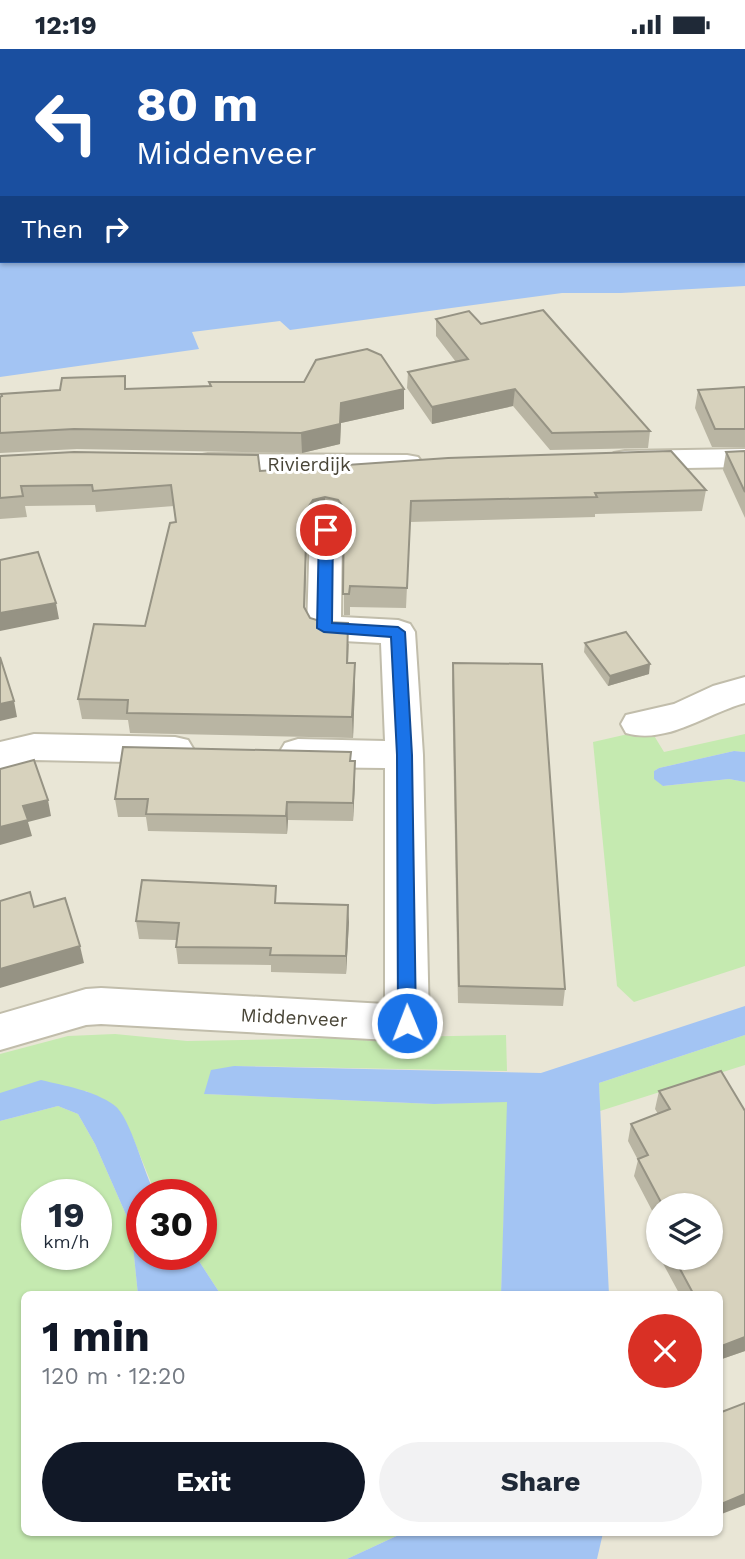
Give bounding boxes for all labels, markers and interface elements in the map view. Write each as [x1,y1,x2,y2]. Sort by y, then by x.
text: 12:19 [35,10,97,40]
text: 80 m [136,75,258,133]
icon: left [21,77,112,168]
text: Middenveer [136,134,316,172]
icon: right [97,210,135,248]
text: Then [21,214,83,244]
street label: Rivierdijk [267,453,351,476]
pin [296,500,356,560]
icon: arrive [307,511,345,549]
position arrow [370,986,444,1060]
street label: Middenveer [240,1003,348,1032]
speed limit sign: 30 [126,1179,217,1270]
map controls [646,1193,723,1270]
button: layers [646,1193,723,1270]
text: 19 [48,1194,85,1236]
text: km/h [43,1231,90,1252]
text: 1 min [42,1312,150,1361]
button: close [628,1314,702,1388]
text: 120 m · 12:20 [42,1363,186,1390]
button: Exit [42,1442,365,1522]
button: Share [379,1442,702,1522]

